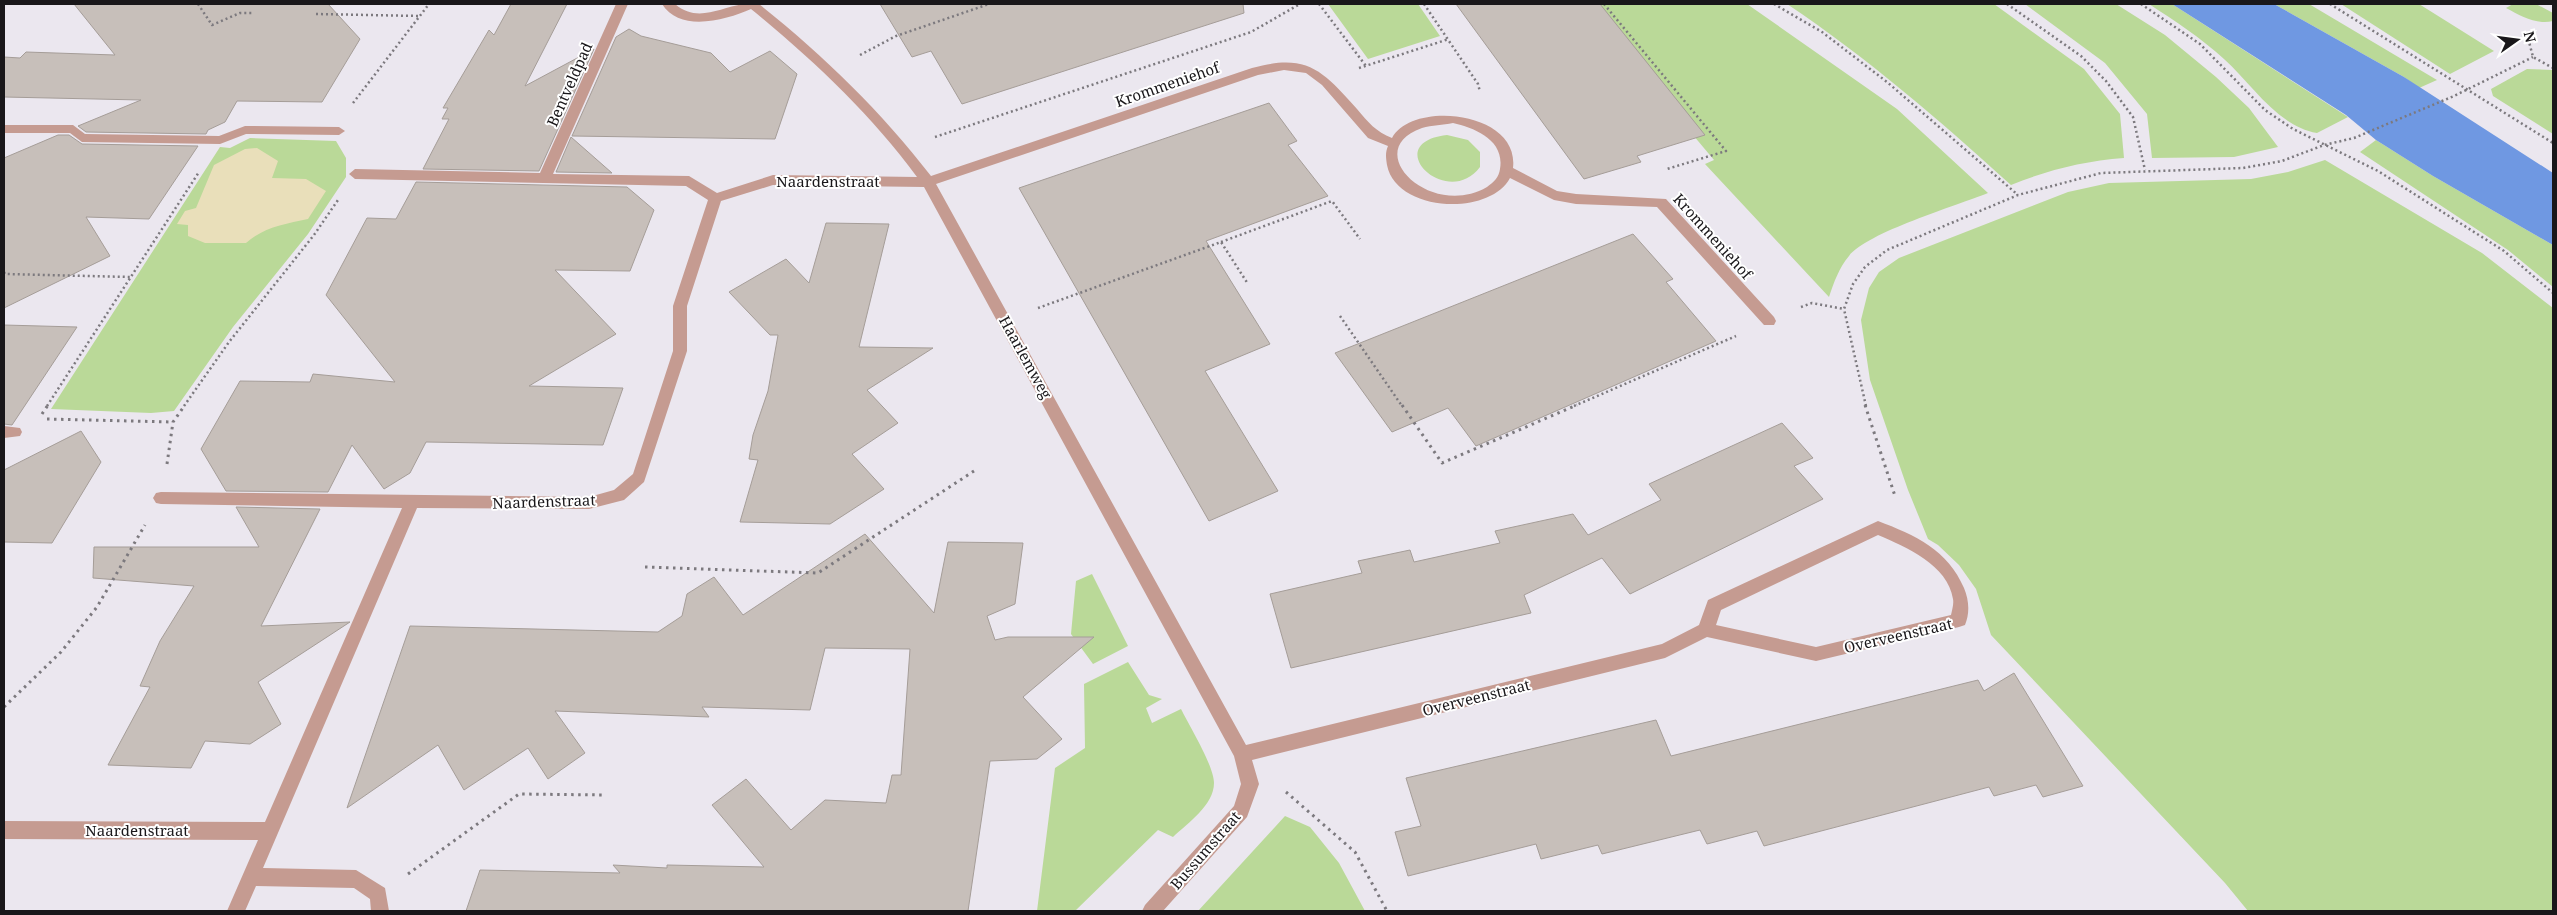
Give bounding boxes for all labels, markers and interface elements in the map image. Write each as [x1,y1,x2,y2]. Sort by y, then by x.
north arrow [2492,15,2542,65]
text: N [2520,29,2541,44]
street label: Bentveldpad [542,39,596,129]
street label: Krommeniehof [1112,56,1223,111]
street label: Naardenstraat [776,171,880,191]
street label: Krommeniehof [1669,189,1758,284]
street label: Haarlemweg [995,312,1057,402]
street label: Naardenstraat [492,489,596,513]
street label: Overveenstraat [1842,613,1954,657]
street label: Overveenstraat [1420,674,1532,720]
street label: Bussumstraat [1165,807,1245,893]
street label: Naardenstraat [85,820,189,840]

